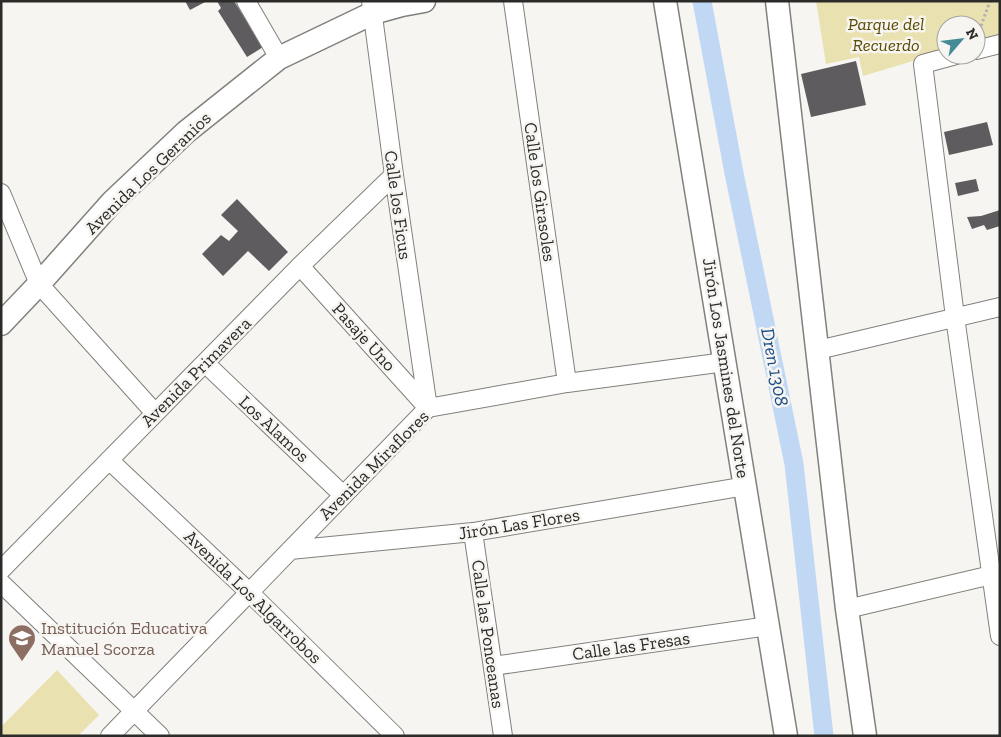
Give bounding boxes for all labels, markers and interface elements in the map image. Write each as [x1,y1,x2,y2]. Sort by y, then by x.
park label: Parque del Recuerdo [848,13,924,56]
north arrow [936,15,986,65]
text: N [962,25,982,43]
street label: Avenida Los Geranios [80,107,216,239]
street label: Calle los Girasoles [519,121,561,263]
street label: Calle los Ficus [379,149,417,261]
street label: Jirón Los Jasmines del Norte [698,256,754,480]
street label: Pasaje Uno [328,298,400,376]
street label: Avenida Primavera [136,312,256,432]
water label: Dren 1308 [756,326,794,408]
street label: Los Alamos [234,391,314,467]
street label: Avenida Miraflores [314,405,434,525]
street label: Jirón Las Flores [457,504,581,544]
street label: Avenida Los Algarrobos [180,526,326,668]
street label: Calle las Ponceanas [467,558,509,710]
place label: Institución Educativa Manuel Scorza [41,617,208,660]
school or university icon: Institución Educativa Manuel Scorza [7,623,37,662]
street label: Calle las Fresas [571,627,691,665]

